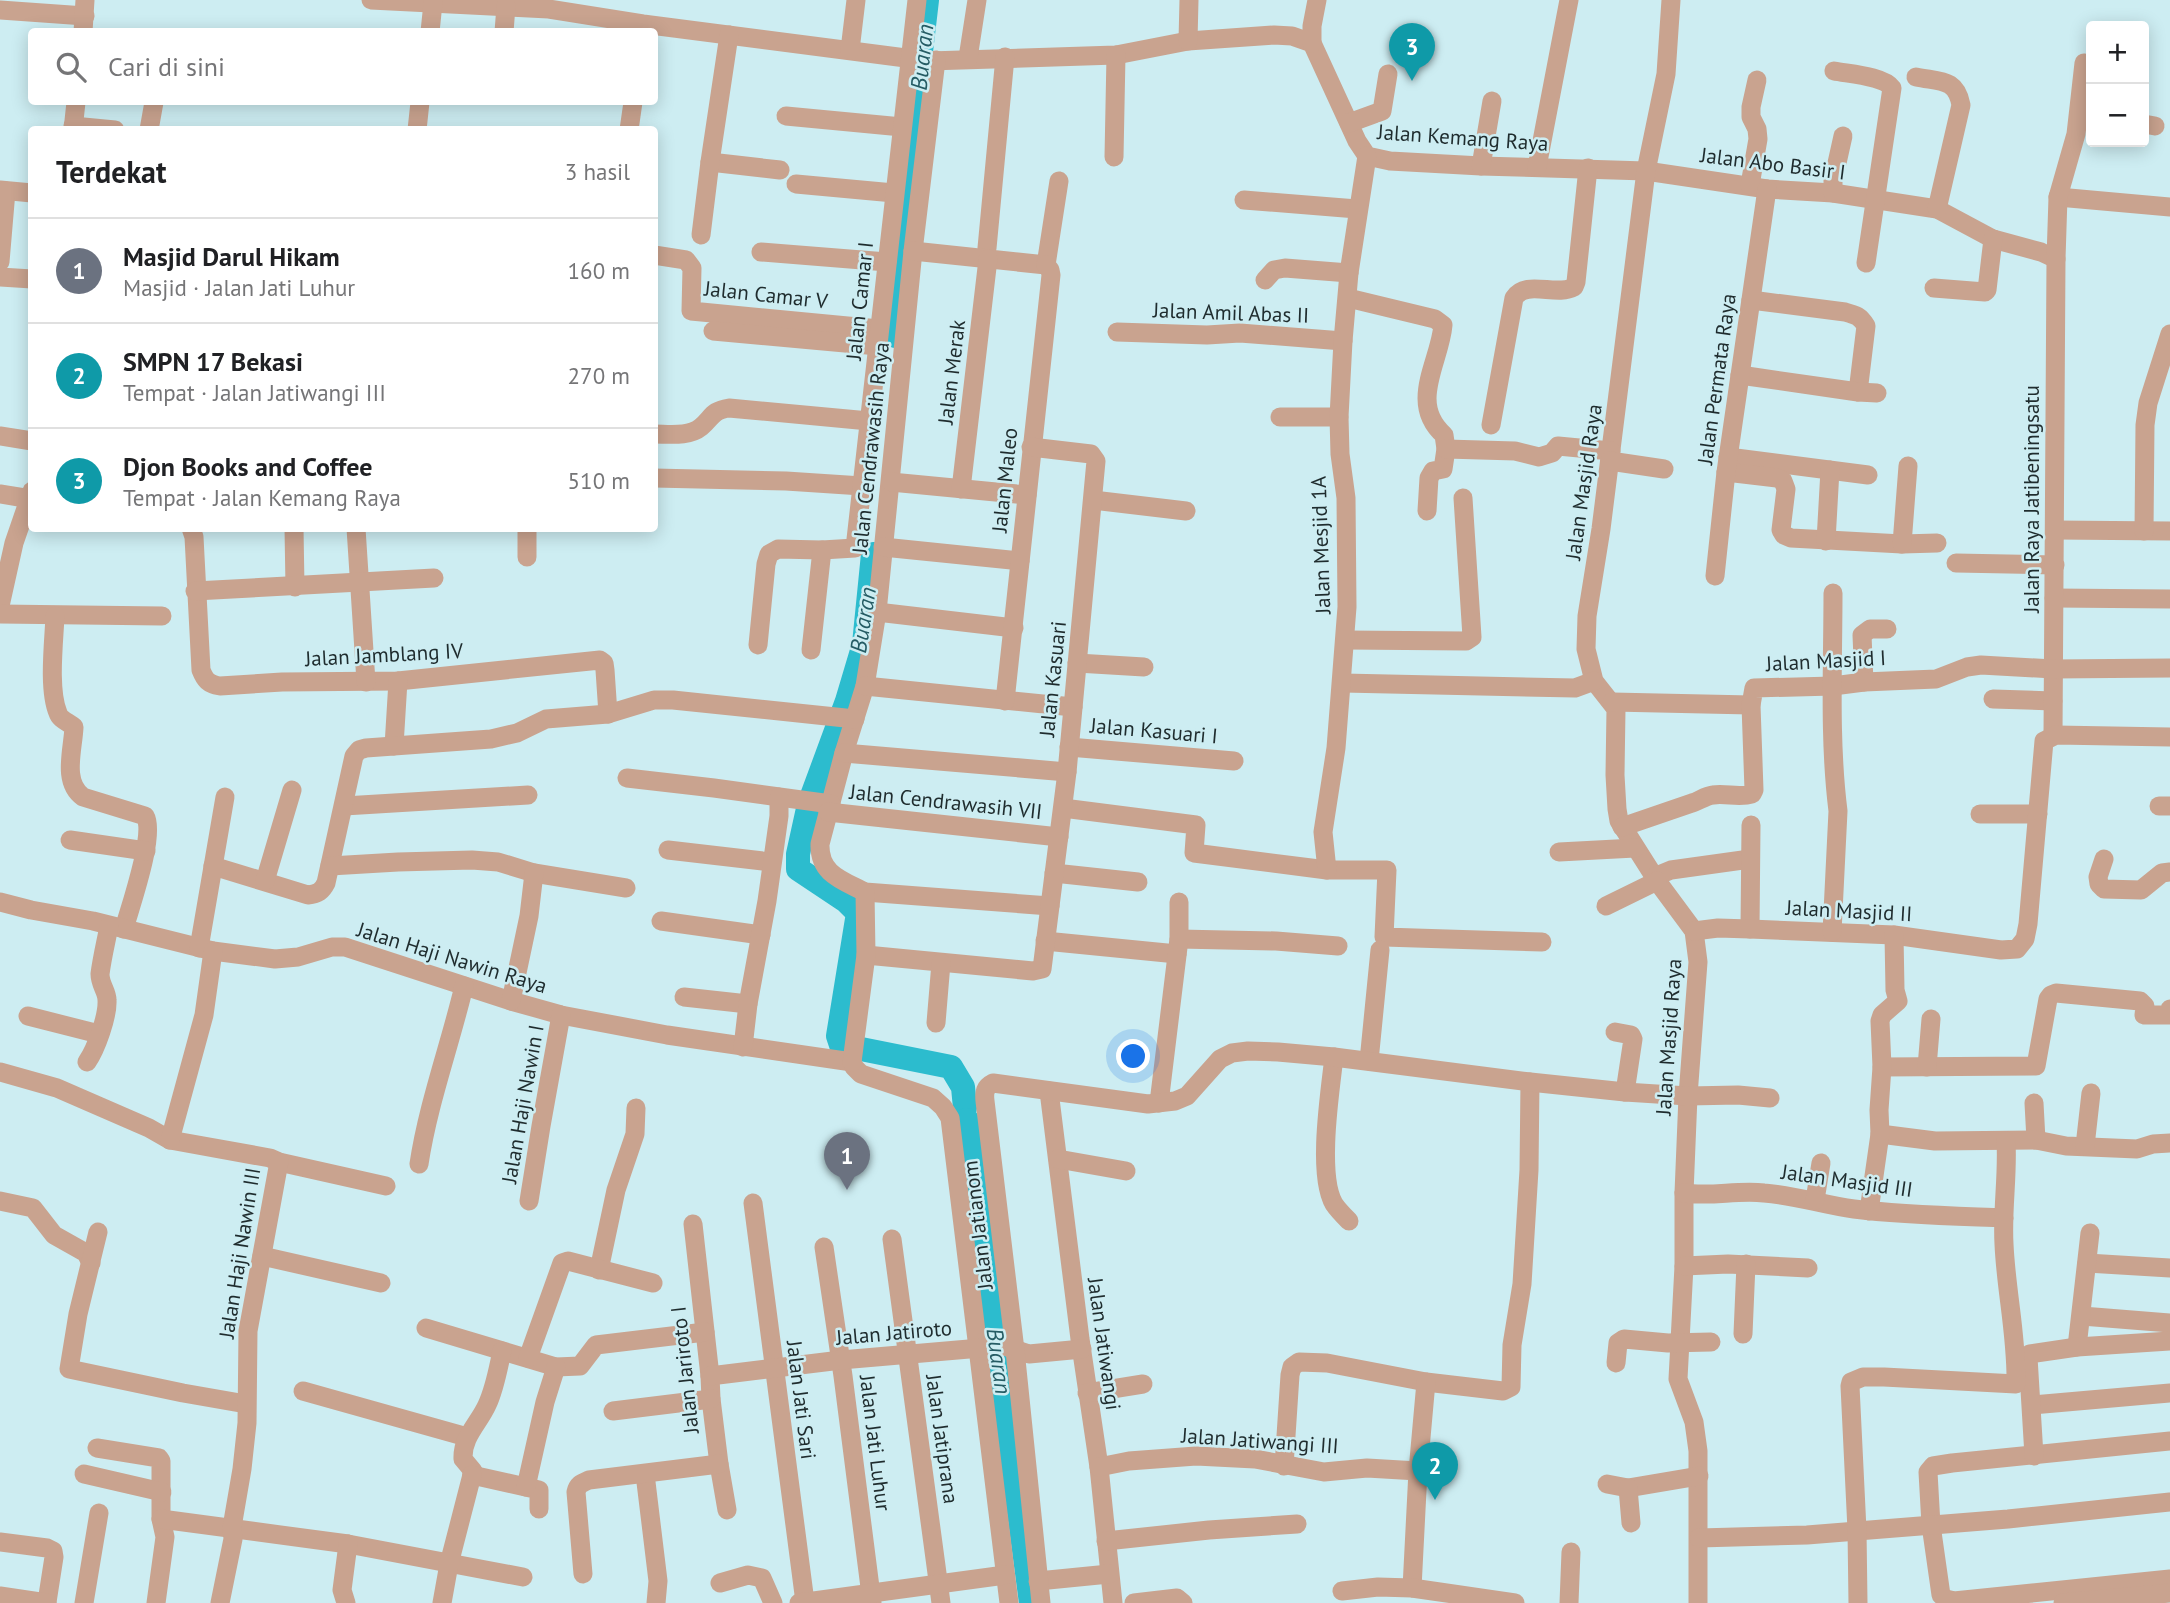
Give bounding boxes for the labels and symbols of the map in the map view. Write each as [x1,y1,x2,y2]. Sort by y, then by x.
water label: Buaran [904,22,939,92]
pin: 3 [1389,23,1435,81]
street label: Jalan Kemang Raya [1376,118,1549,157]
street label: Jalan Abo Basir I [1698,141,1847,186]
street label: Jalan Camar I [840,241,879,362]
street label: Jalan Camar V [702,275,829,314]
street label: Jalan Permata Raya [1691,292,1742,467]
street label: Jalan Amil Abas II [1151,296,1310,329]
street label: Jalan Merak [932,318,971,427]
street label: Jalan Cendrawasih Raya [846,341,895,556]
street label: Jalan Raya Jatibeningsatu [2018,385,2045,614]
street label: Jalan Masjid Raya [1559,402,1608,563]
street label: Jalan Maleo [985,426,1023,535]
street label: Jalan Mesjid 1A [1305,475,1336,616]
water label: Buaran [843,585,882,655]
street label: Jalan Kasuari [1033,620,1072,739]
street label: Jalan Jamblang IV [303,637,464,672]
street label: Jalan Masjid I [1764,644,1887,677]
street label: Jalan Kasuari I [1088,711,1219,750]
street label: Jalan Cendrawasih VII [847,778,1044,825]
street label: Jalan Masjid II [1784,894,1913,927]
street label: Jalan Haji Nawin Raya [353,915,550,999]
street label: Jalan Masjid Raya [1649,958,1687,1117]
street label: Jalan Haji Nawin I [495,1023,550,1186]
your location [1116,1039,1150,1073]
pin: 1 [824,1132,870,1190]
street label: Jalan Masjid III [1779,1158,1915,1203]
street label: Jalan Jatianom [956,1159,999,1292]
street label: Jalan Haji Nawin III [213,1166,266,1341]
street label: Jalan Jatiwangi [1082,1275,1127,1412]
street label: Jalan Jariroto I [664,1305,705,1436]
street label: Jalan Jatiroto [834,1314,953,1351]
water label: Buaran [981,1326,1018,1396]
street label: Jalan Jati Sari [781,1338,822,1461]
street label: Jalan Jati Luhur [854,1372,897,1512]
street label: Jalan Jatiprana [920,1372,965,1505]
street label: Jalan Jatiwangi III [1179,1421,1340,1459]
pin: 2 [1412,1442,1458,1500]

